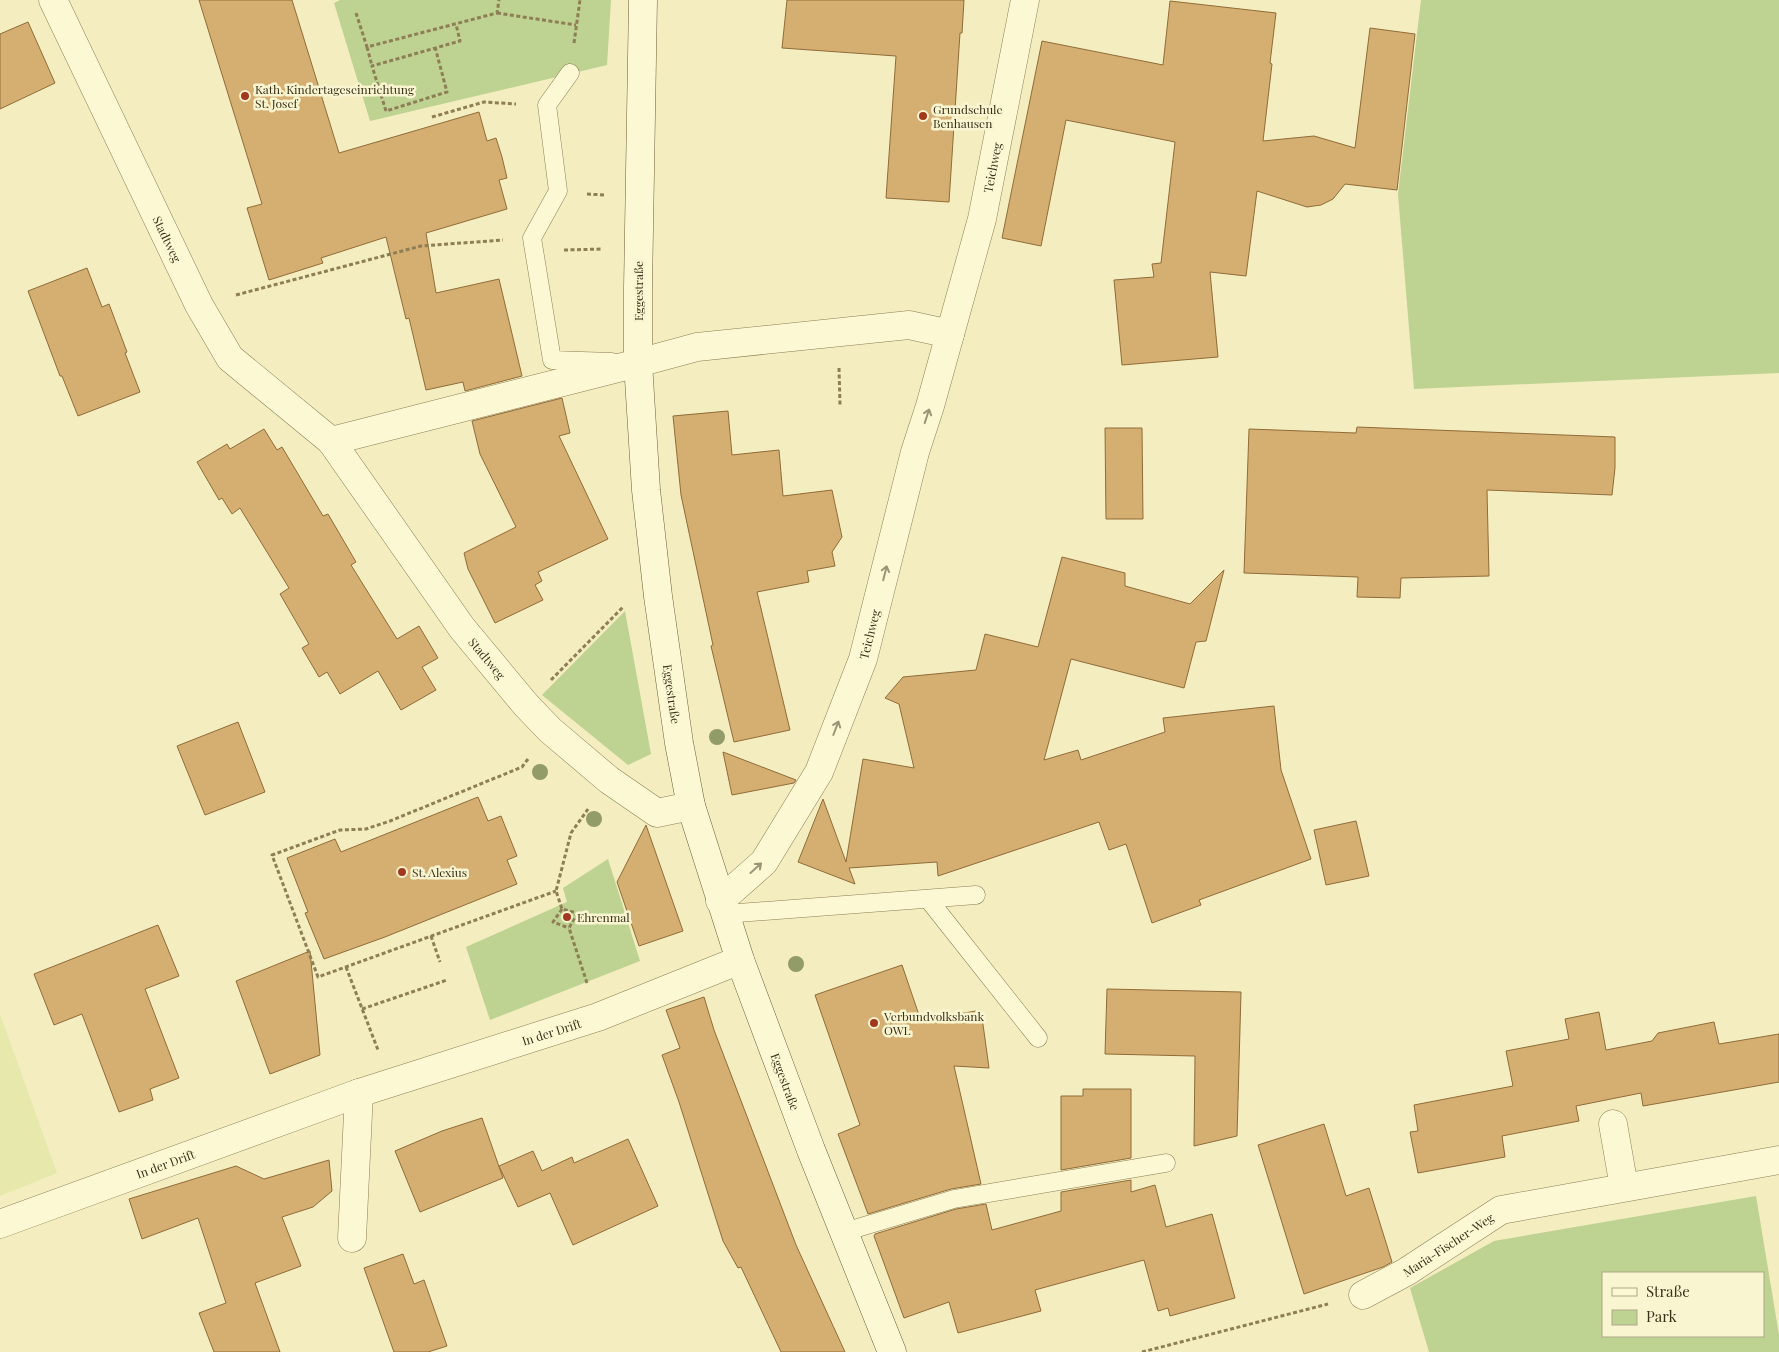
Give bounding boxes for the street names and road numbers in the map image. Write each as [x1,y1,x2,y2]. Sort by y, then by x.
street label: Teichweg [979,140,1005,194]
street label: Stadtweg [150,213,186,265]
street label: Eggestraße [630,261,646,321]
street label: Teichweg [855,607,883,661]
street label: Stadtweg [465,634,510,683]
street label: Eggestraße [660,663,684,725]
street label: In der Drift [520,1015,584,1049]
street label: Eggestraße [767,1051,803,1112]
street label: In der Drift [134,1145,198,1182]
street label: Maria-Fischer-Weg [1400,1209,1497,1280]

